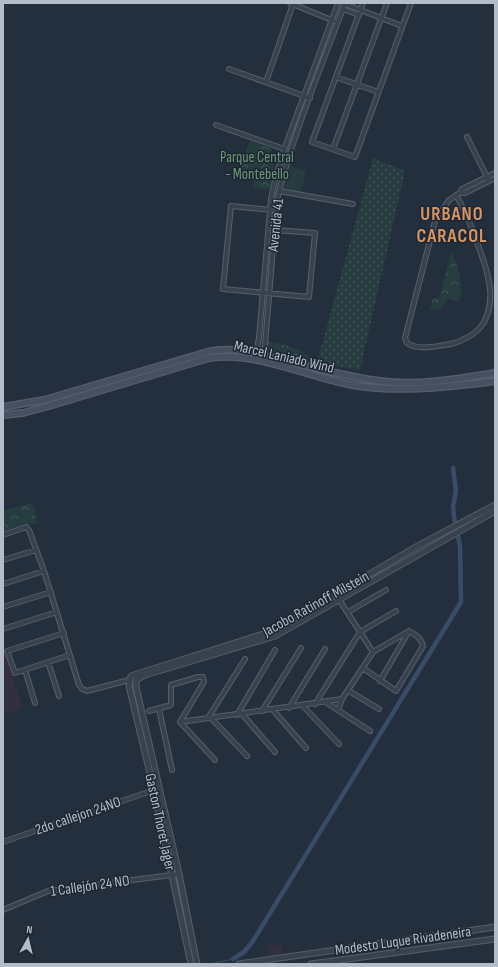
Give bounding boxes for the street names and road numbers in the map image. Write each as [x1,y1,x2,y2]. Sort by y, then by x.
street label: Avenida 41 [264,197,288,253]
street label: Marcel Laniado Wind [232,336,336,378]
street label: Jacobo Ratinoff Milstein [259,567,373,642]
street label: Gaston Thoret Jager [140,772,180,873]
street label: 2do callejon 24NO [33,792,123,840]
street label: 1 Callejón 24 NO [49,871,131,901]
street label: Modesto Luque Rivadeneira [334,922,472,960]

